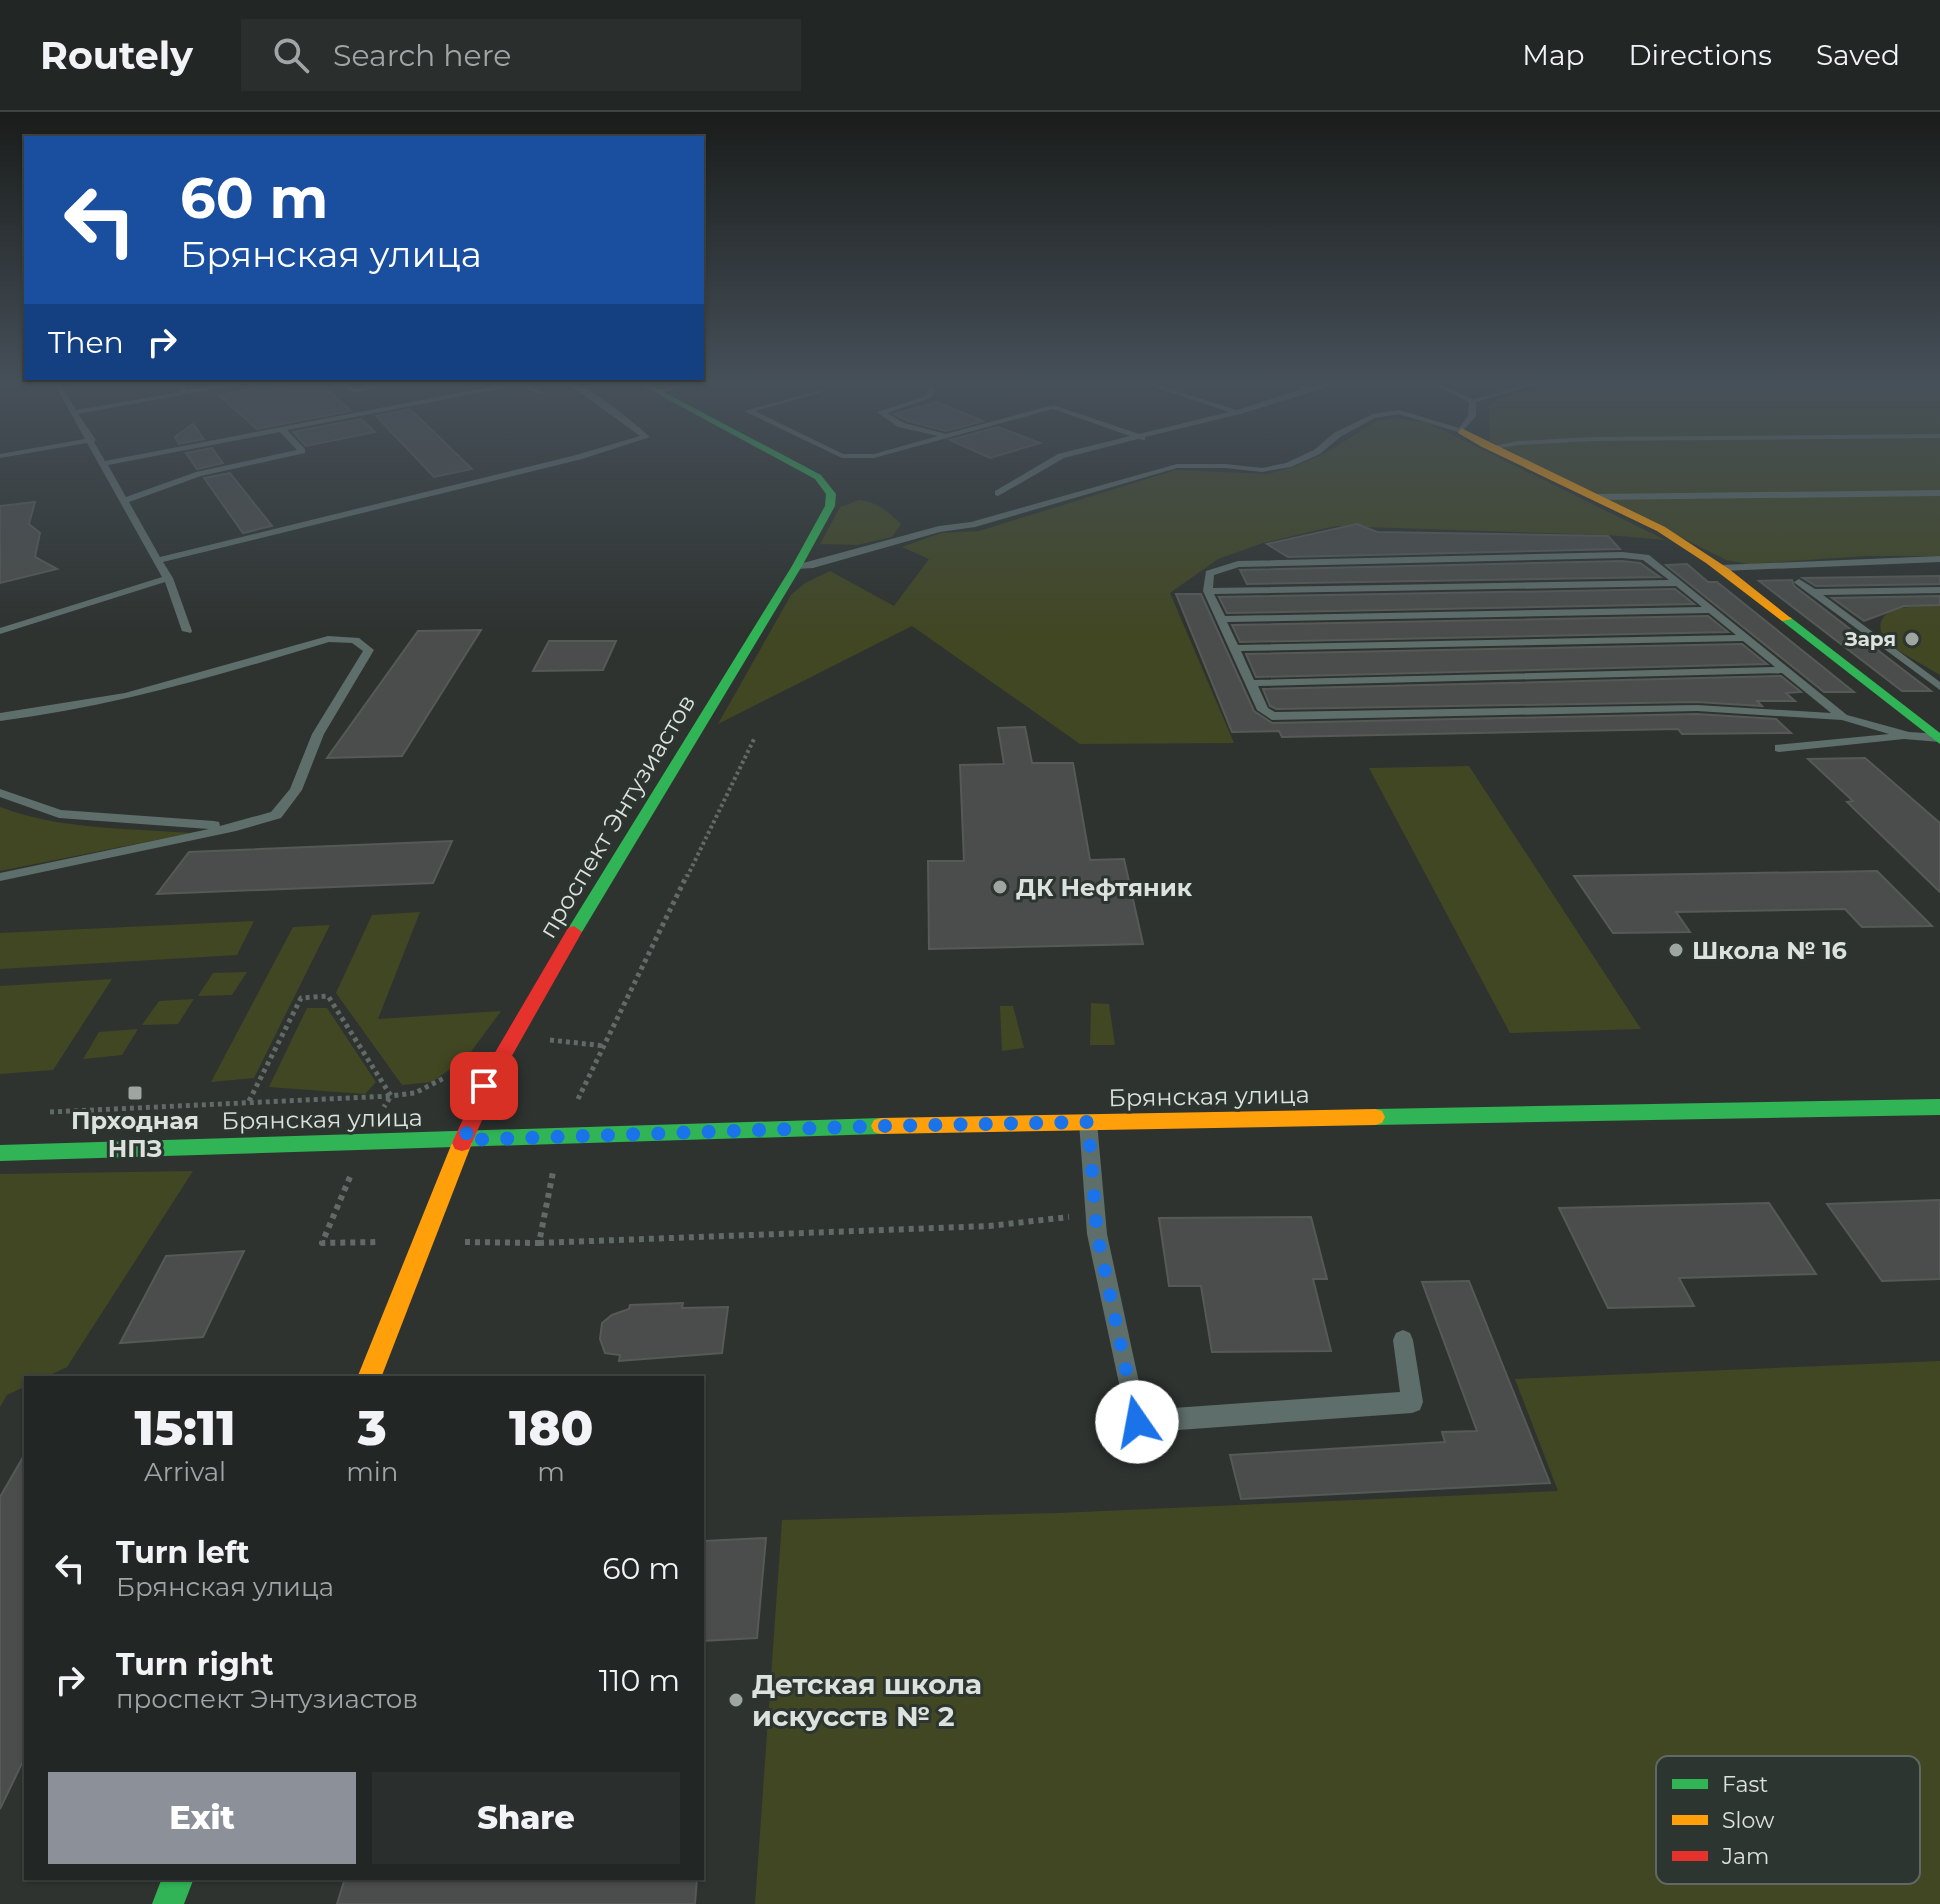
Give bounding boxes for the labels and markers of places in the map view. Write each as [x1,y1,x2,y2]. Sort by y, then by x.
place label: Заря [1844,627,1896,651]
marker: Заря [1903,630,1921,648]
place label: ДК Нефтяник [1016,873,1193,902]
marker: ДК Нефтяник [991,878,1009,896]
place label: Школа № 16 [1692,936,1847,965]
marker: Школа № 16 [1667,941,1685,959]
pin [450,1052,518,1120]
marker: Прходная НПЗ [126,1084,144,1102]
place label: Прходная НПЗ [71,1106,199,1163]
place label: Детская школа искусств № 2 [752,1667,982,1733]
marker: Детская школа искусств № 2 [727,1691,745,1709]

